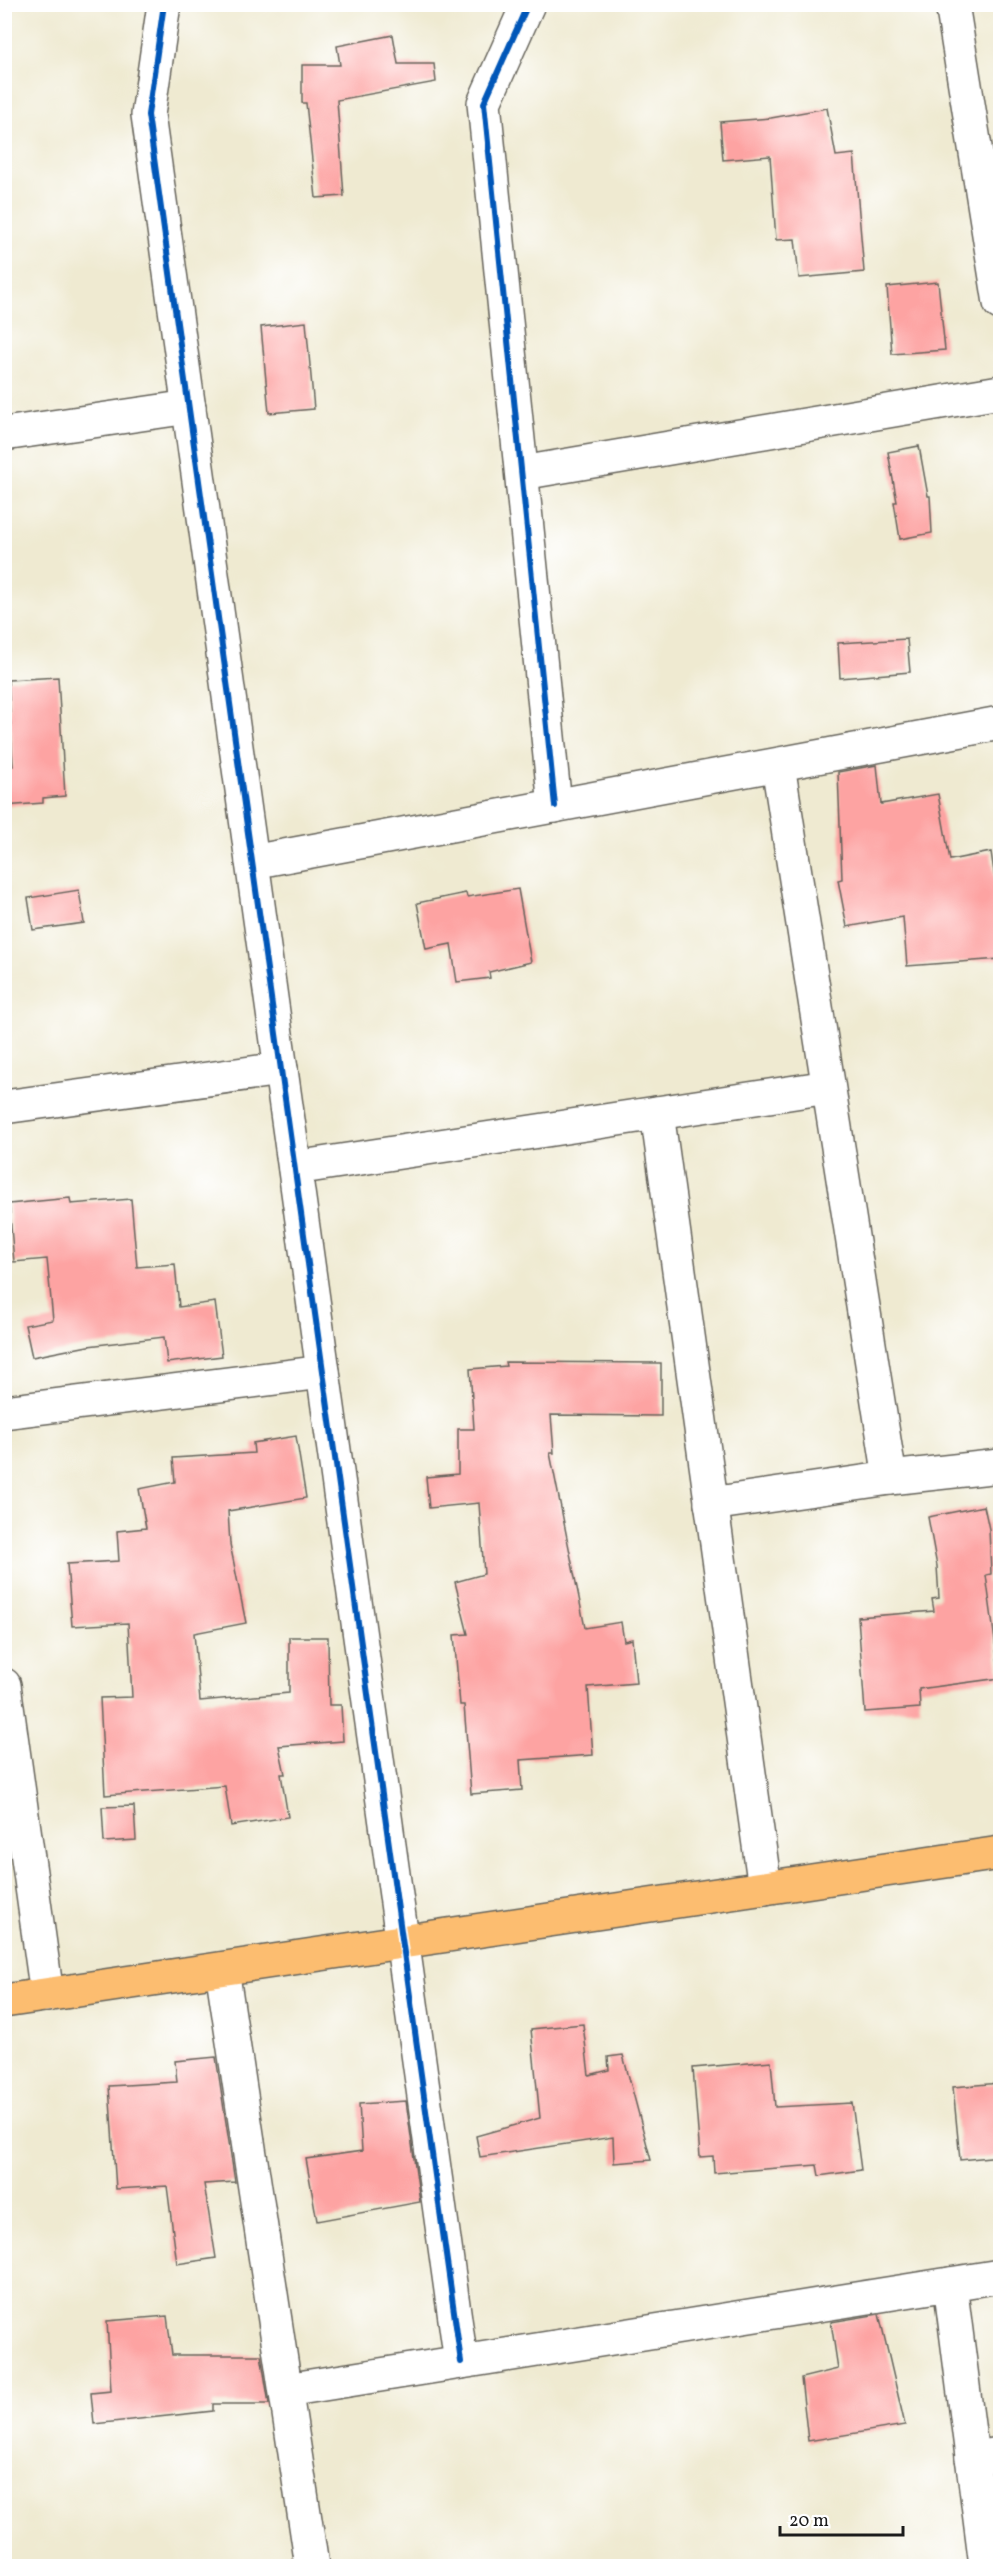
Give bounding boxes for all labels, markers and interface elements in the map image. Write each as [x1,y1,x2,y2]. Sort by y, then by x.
scale bar [780,2499,903,2537]
text: 20 m [789,2509,829,2534]

